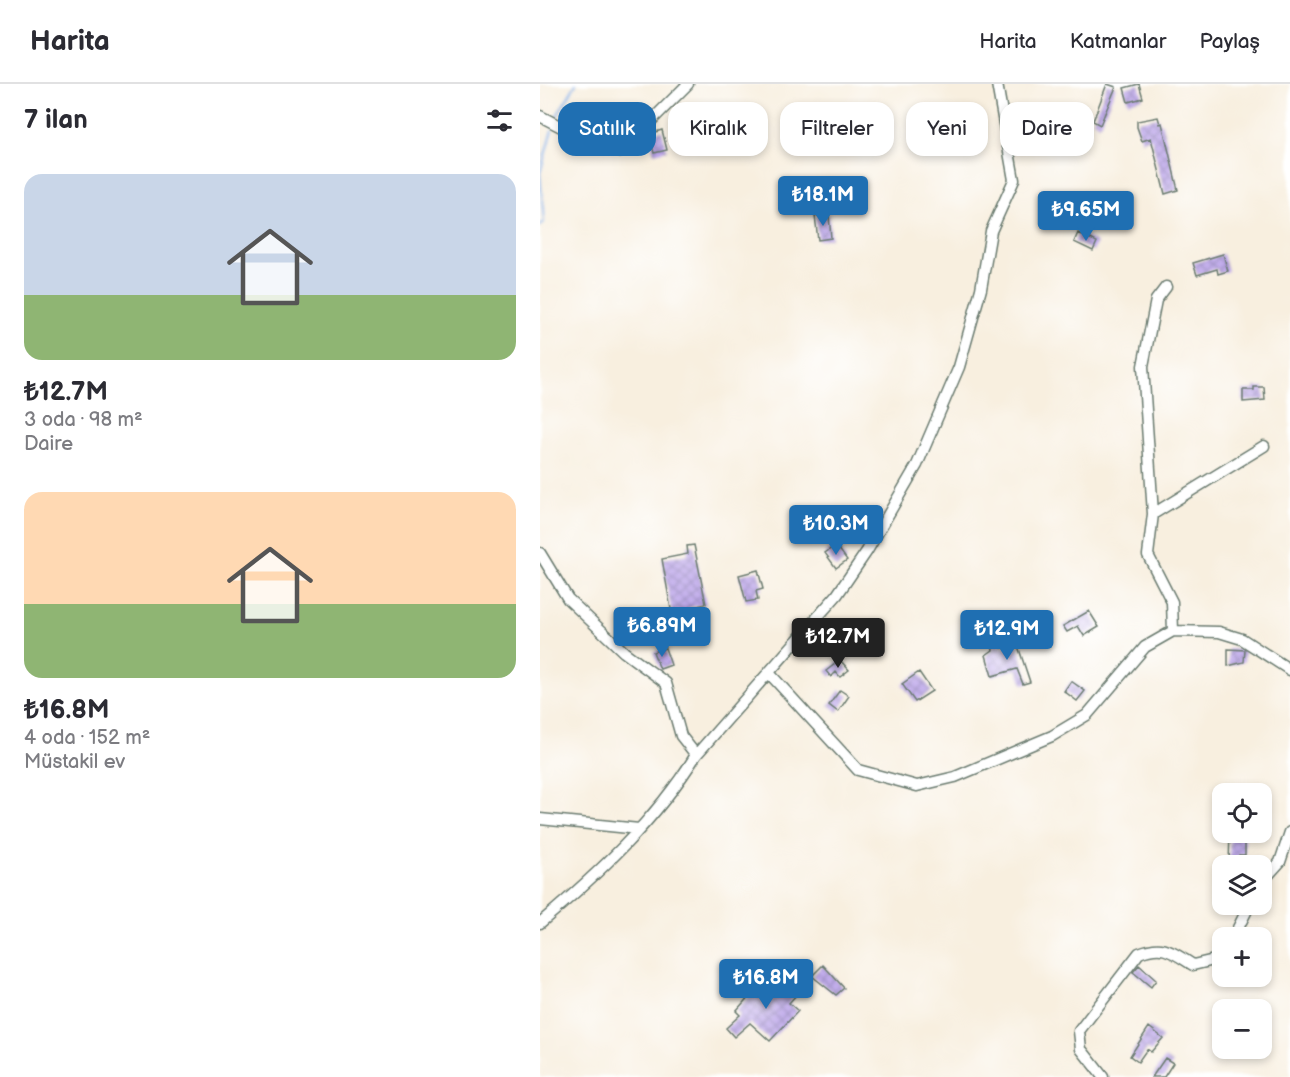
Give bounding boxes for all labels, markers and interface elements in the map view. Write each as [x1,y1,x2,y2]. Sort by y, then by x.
text: Harita [30,25,110,58]
text: Harita [979,29,1037,54]
text: Katmanlar [1070,29,1166,54]
text: Paylaş [1199,29,1260,54]
chip: Satılık [558,102,656,156]
chip: Kiralık [668,102,768,156]
chip: Filtreler [780,102,894,156]
chip: Yeni [906,102,988,156]
chip: Daire [1000,102,1094,156]
icon: filters [483,104,516,137]
text: 7 ilan [24,105,88,136]
pin: ₺18.1M [774,176,872,227]
text: ₺18.1M [792,183,854,207]
pin: ₺9.65M [1037,191,1135,242]
text: ₺9.65M [1052,198,1120,222]
icon: home [216,213,324,321]
text: ₺12.7M [24,377,108,408]
text: 3 oda · 98 m² [24,408,143,432]
text: Daire [24,432,73,456]
pin: ₺10.3M [787,505,885,556]
text: ₺10.3M [803,512,869,536]
icon: home [216,531,324,639]
pin: ₺6.89M [613,607,711,658]
pin: ₺12.9M [958,610,1056,661]
text: ₺6.89M [628,614,696,638]
text: ₺12.9M [974,617,1040,641]
pin: ₺12.7M [789,618,887,669]
text: ₺12.7M [806,625,870,649]
text: ₺16.8M [24,695,109,726]
text: 4 oda · 152 m² [24,726,150,750]
text: Müstakil ev [24,750,125,774]
map controls [1212,783,1272,1059]
button: locate [1212,783,1272,843]
button: layers [1212,855,1272,915]
button: + [1212,927,1272,987]
pin: ₺16.8M [717,959,815,1010]
text: ₺16.8M [733,966,799,990]
button: − [1212,999,1272,1059]

